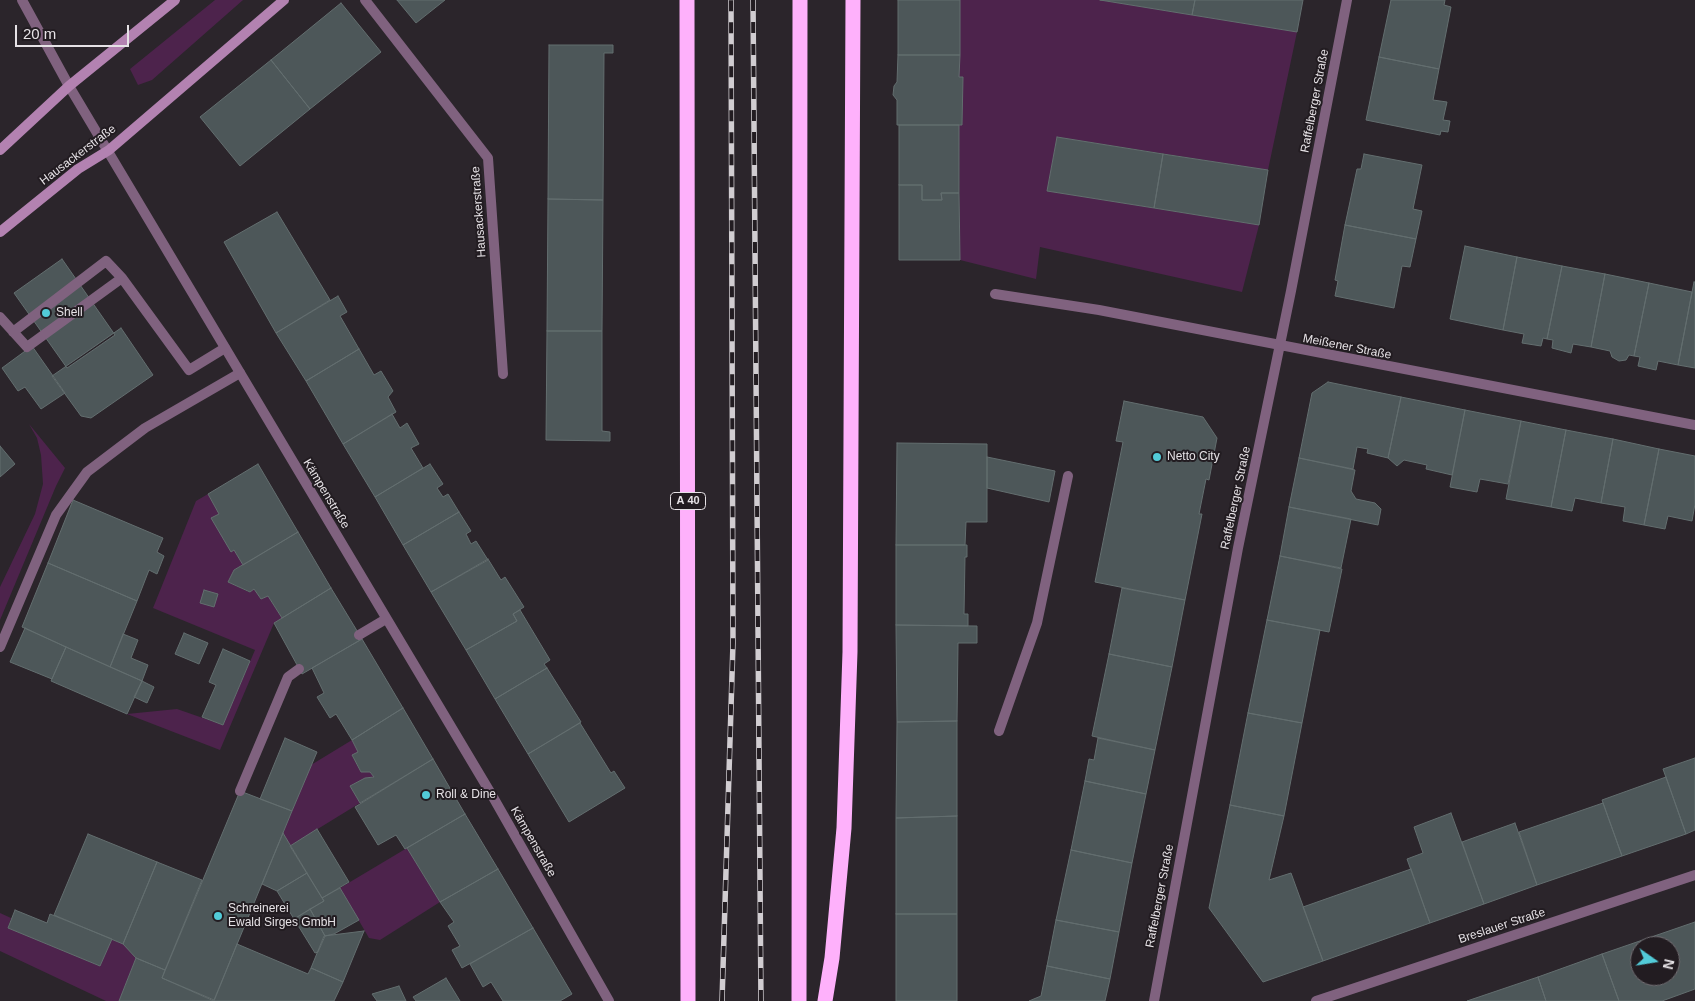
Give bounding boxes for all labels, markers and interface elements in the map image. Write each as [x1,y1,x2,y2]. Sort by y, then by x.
scale bar [18,15,131,47]
text: 20 m [23,25,56,42]
street label: Raffelberger Straße [1298,48,1332,154]
street label: Hausackerstraße [37,122,119,188]
street label: Hausackerstraße [469,166,489,258]
place label: Shell [56,306,83,320]
marker: Shell [40,307,52,319]
street label: Meißener Straße [1301,331,1393,363]
street label: Raffelberger Straße [1218,445,1254,551]
place label: Netto City [1167,450,1220,464]
marker: Netto City [1151,451,1163,463]
street label: Kämpenstraße [300,457,352,531]
road number: A 40 [670,492,706,510]
place label: Roll & Dine [436,788,496,802]
marker: Roll & Dine [420,789,432,801]
street label: Kämpenstraße [507,804,559,880]
street label: Raffelberger Straße [1143,843,1177,949]
place label: Schreinerei Ewald Sirges GmbH [228,902,336,930]
street label: Breslauer Straße [1457,905,1547,947]
marker: Schreinerei Ewald Sirges GmbH [212,910,224,922]
north arrow [1630,936,1680,986]
text: N [1660,957,1678,971]

